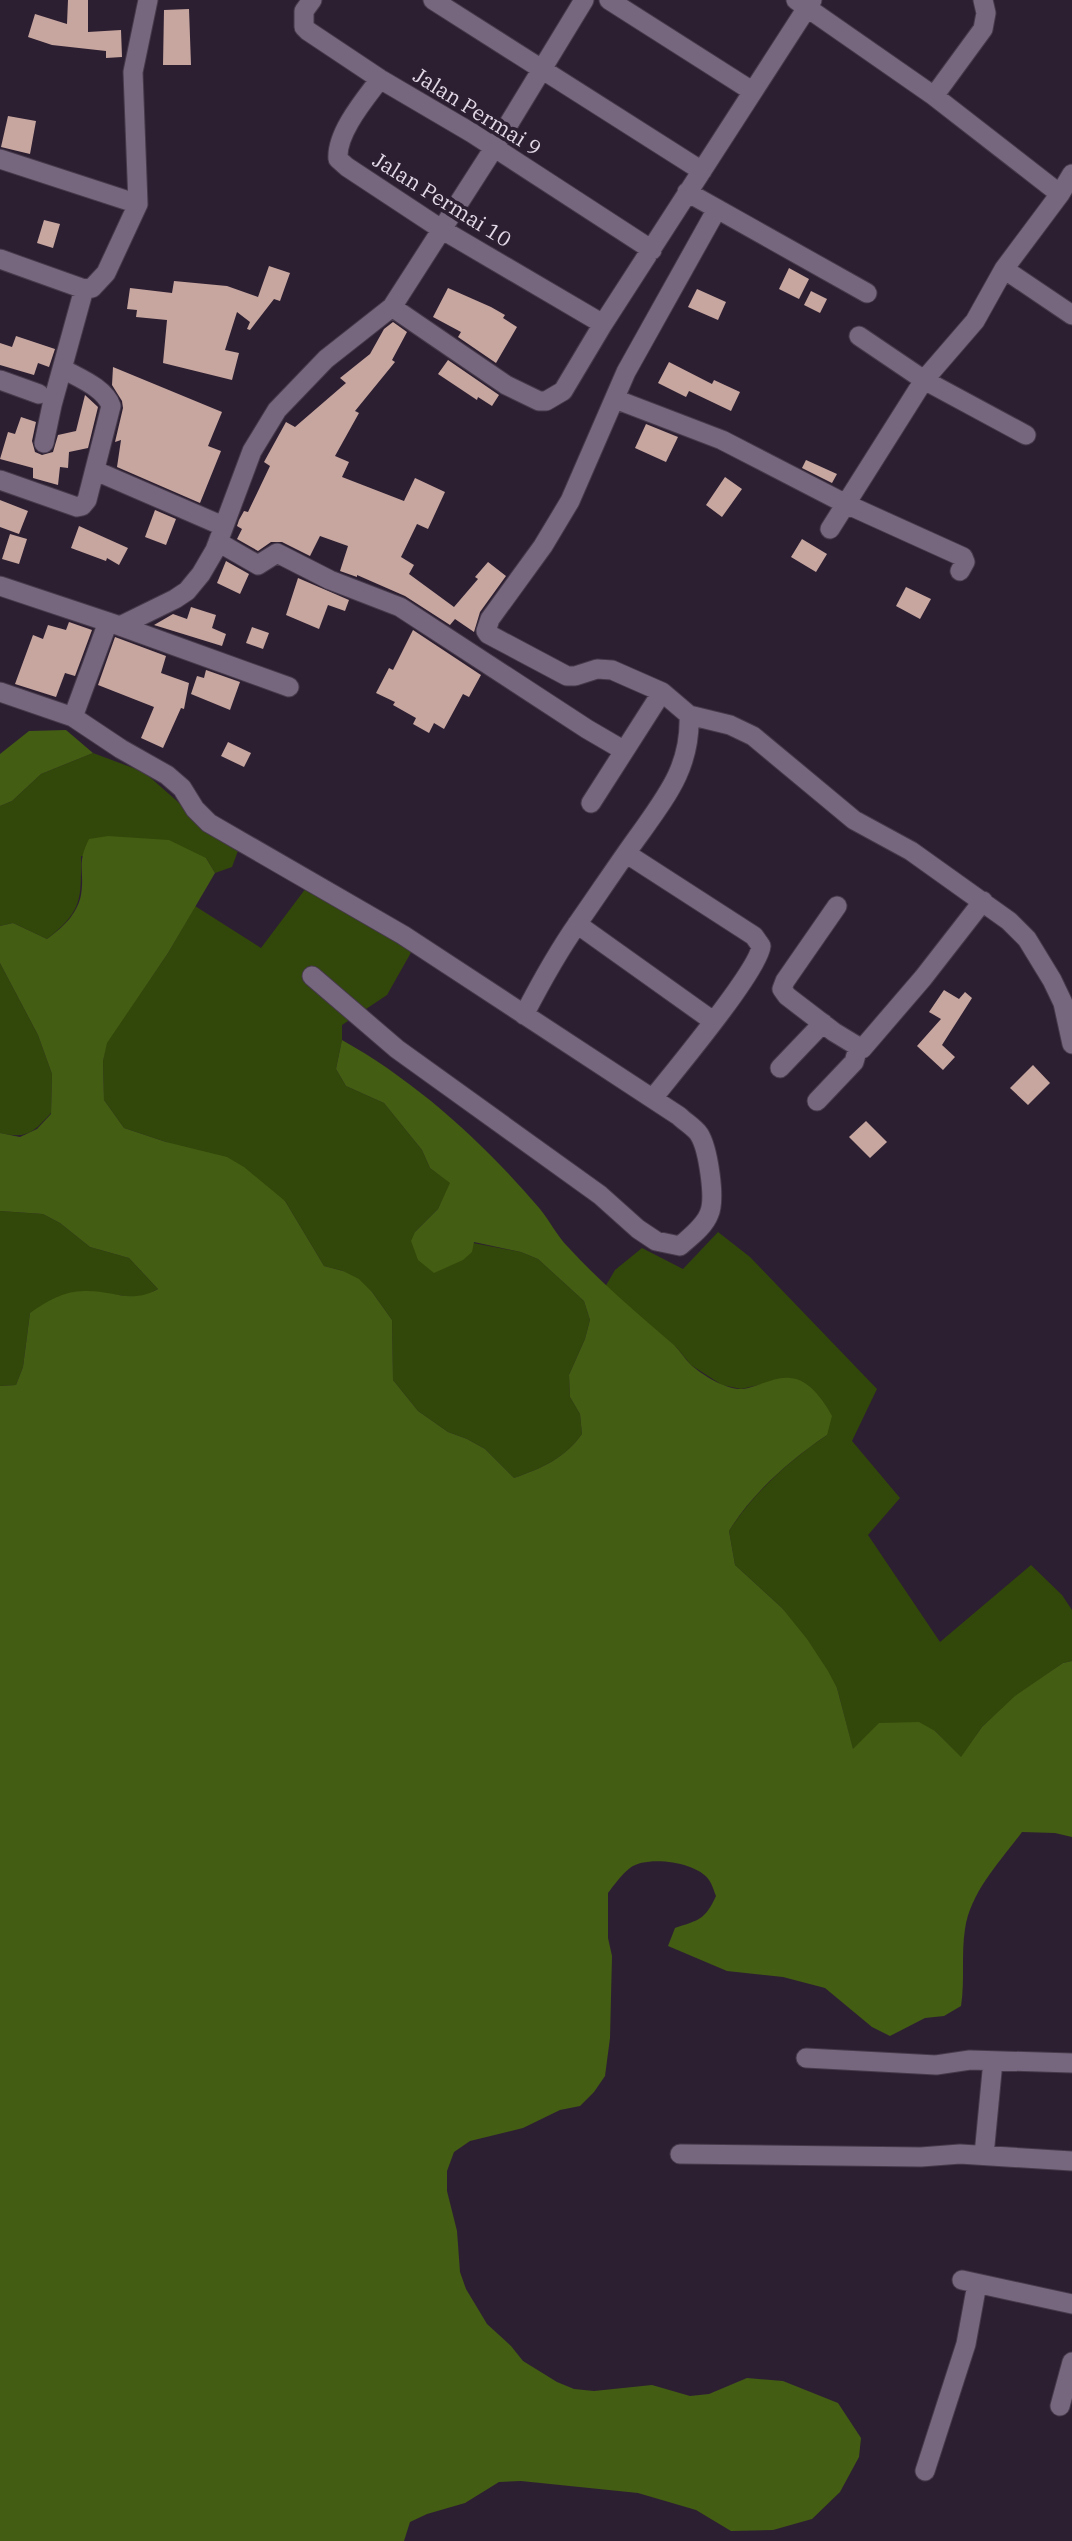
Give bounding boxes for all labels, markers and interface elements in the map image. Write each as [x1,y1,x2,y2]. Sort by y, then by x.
street label: Jalan Permai 9 [408,61,547,162]
street label: Jalan Permai 10 [368,145,517,253]

